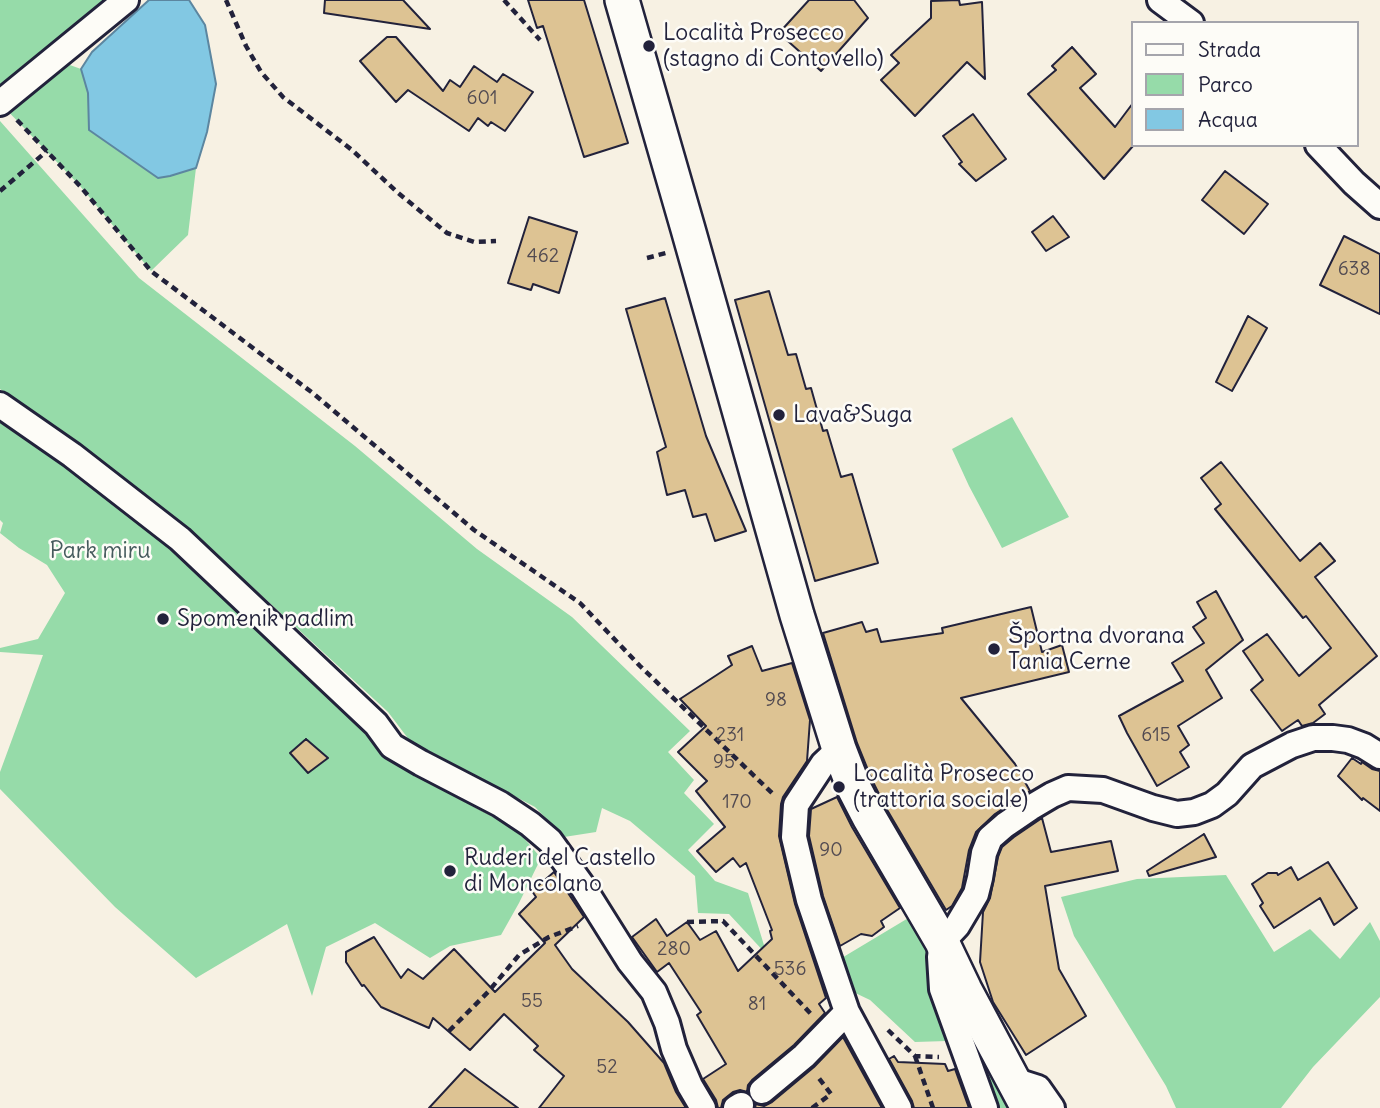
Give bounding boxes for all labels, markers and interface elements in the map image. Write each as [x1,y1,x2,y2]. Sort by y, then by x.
place label: Località Prosecco (stagno di Contovello) [663,19,884,73]
legend [1132,21,1359,147]
text: Strada [1198,36,1261,63]
marker: Località Prosecco (stagno di Contovello) [641,38,657,54]
text: Parco [1198,71,1253,98]
house number: 601 [466,88,498,110]
text: Acqua [1198,106,1258,133]
house number: 462 [527,246,559,268]
house number: 638 [1338,259,1370,281]
place label: Lava&Suga [793,401,912,429]
marker: Lava&Suga [771,407,787,423]
park label: Park miru [49,537,151,565]
place label: Spomenik padlim [177,605,354,633]
marker: Spomenik padlim [155,611,171,627]
place label: Športna dvorana Tania Cerne [1008,622,1185,676]
marker: Športna dvorana Tania Cerne [986,641,1002,657]
house number: 98 [765,690,787,712]
house number: 231 [716,725,744,747]
house number: 615 [1141,725,1171,747]
house number: 95 [713,752,735,774]
place label: Località Prosecco (trattoria sociale) [853,760,1034,814]
marker: Località Prosecco (trattoria sociale) [831,779,847,795]
house number: 170 [722,792,752,814]
house number: 90 [819,840,843,862]
place label: Ruderi del Castello di Moncolano [464,844,656,898]
marker: Ruderi del Castello di Moncolano [442,863,458,879]
house number: 280 [657,939,691,961]
house number: 536 [774,959,806,981]
house number: 55 [521,991,543,1013]
house number: 81 [748,994,766,1016]
house number: 52 [596,1057,618,1079]

